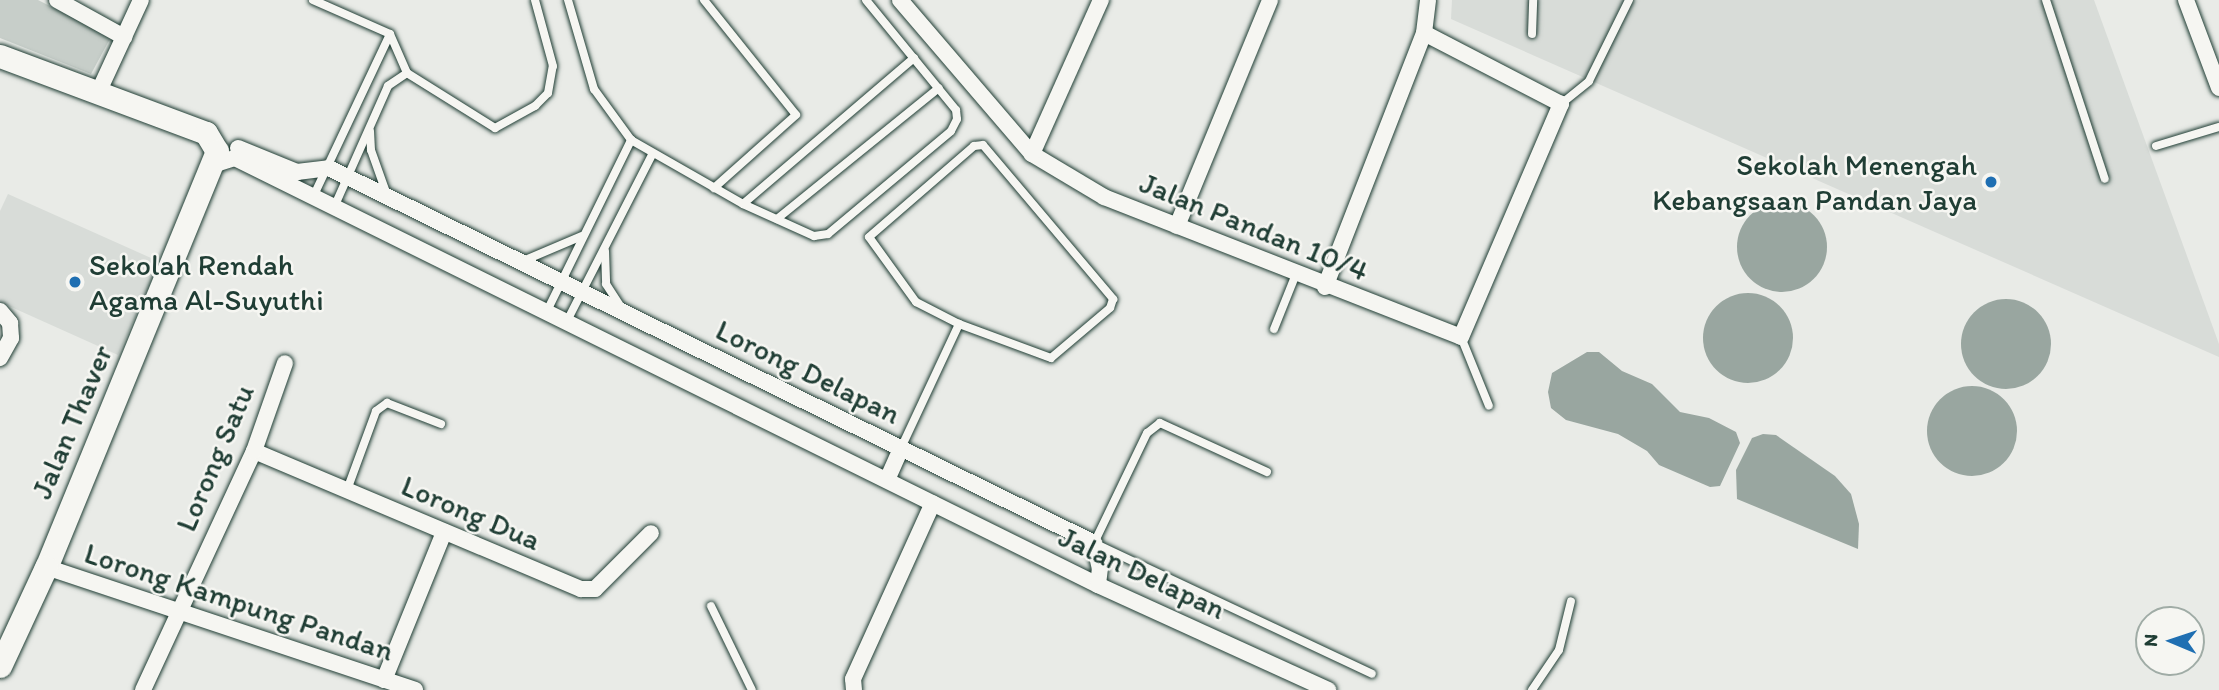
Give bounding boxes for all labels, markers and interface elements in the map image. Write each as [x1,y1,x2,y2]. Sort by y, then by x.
place label: Sekolah Menengah Kebangsaan Pandan Jaya [1653,147,1977,218]
street label: Jalan Pandan 10/4 [1135,165,1373,289]
marker: Sekolah Menengah Kebangsaan Pandan Jaya [1983,174,1999,190]
place label: Sekolah Rendah Agama Al-Suyuthi [89,247,324,318]
marker: Sekolah Rendah Agama Al-Suyuthi [67,274,83,290]
street label: Lorong Delapan [710,312,906,432]
street label: Jalan Thaver [23,339,121,505]
street label: Lorong Satu [168,379,262,537]
street label: Lorong Dua [396,468,546,558]
street label: Jalan Delapan [1053,519,1231,627]
street label: Lorong Kampung Pandan [80,535,398,669]
north arrow [2135,606,2205,676]
text: N [2139,634,2162,647]

